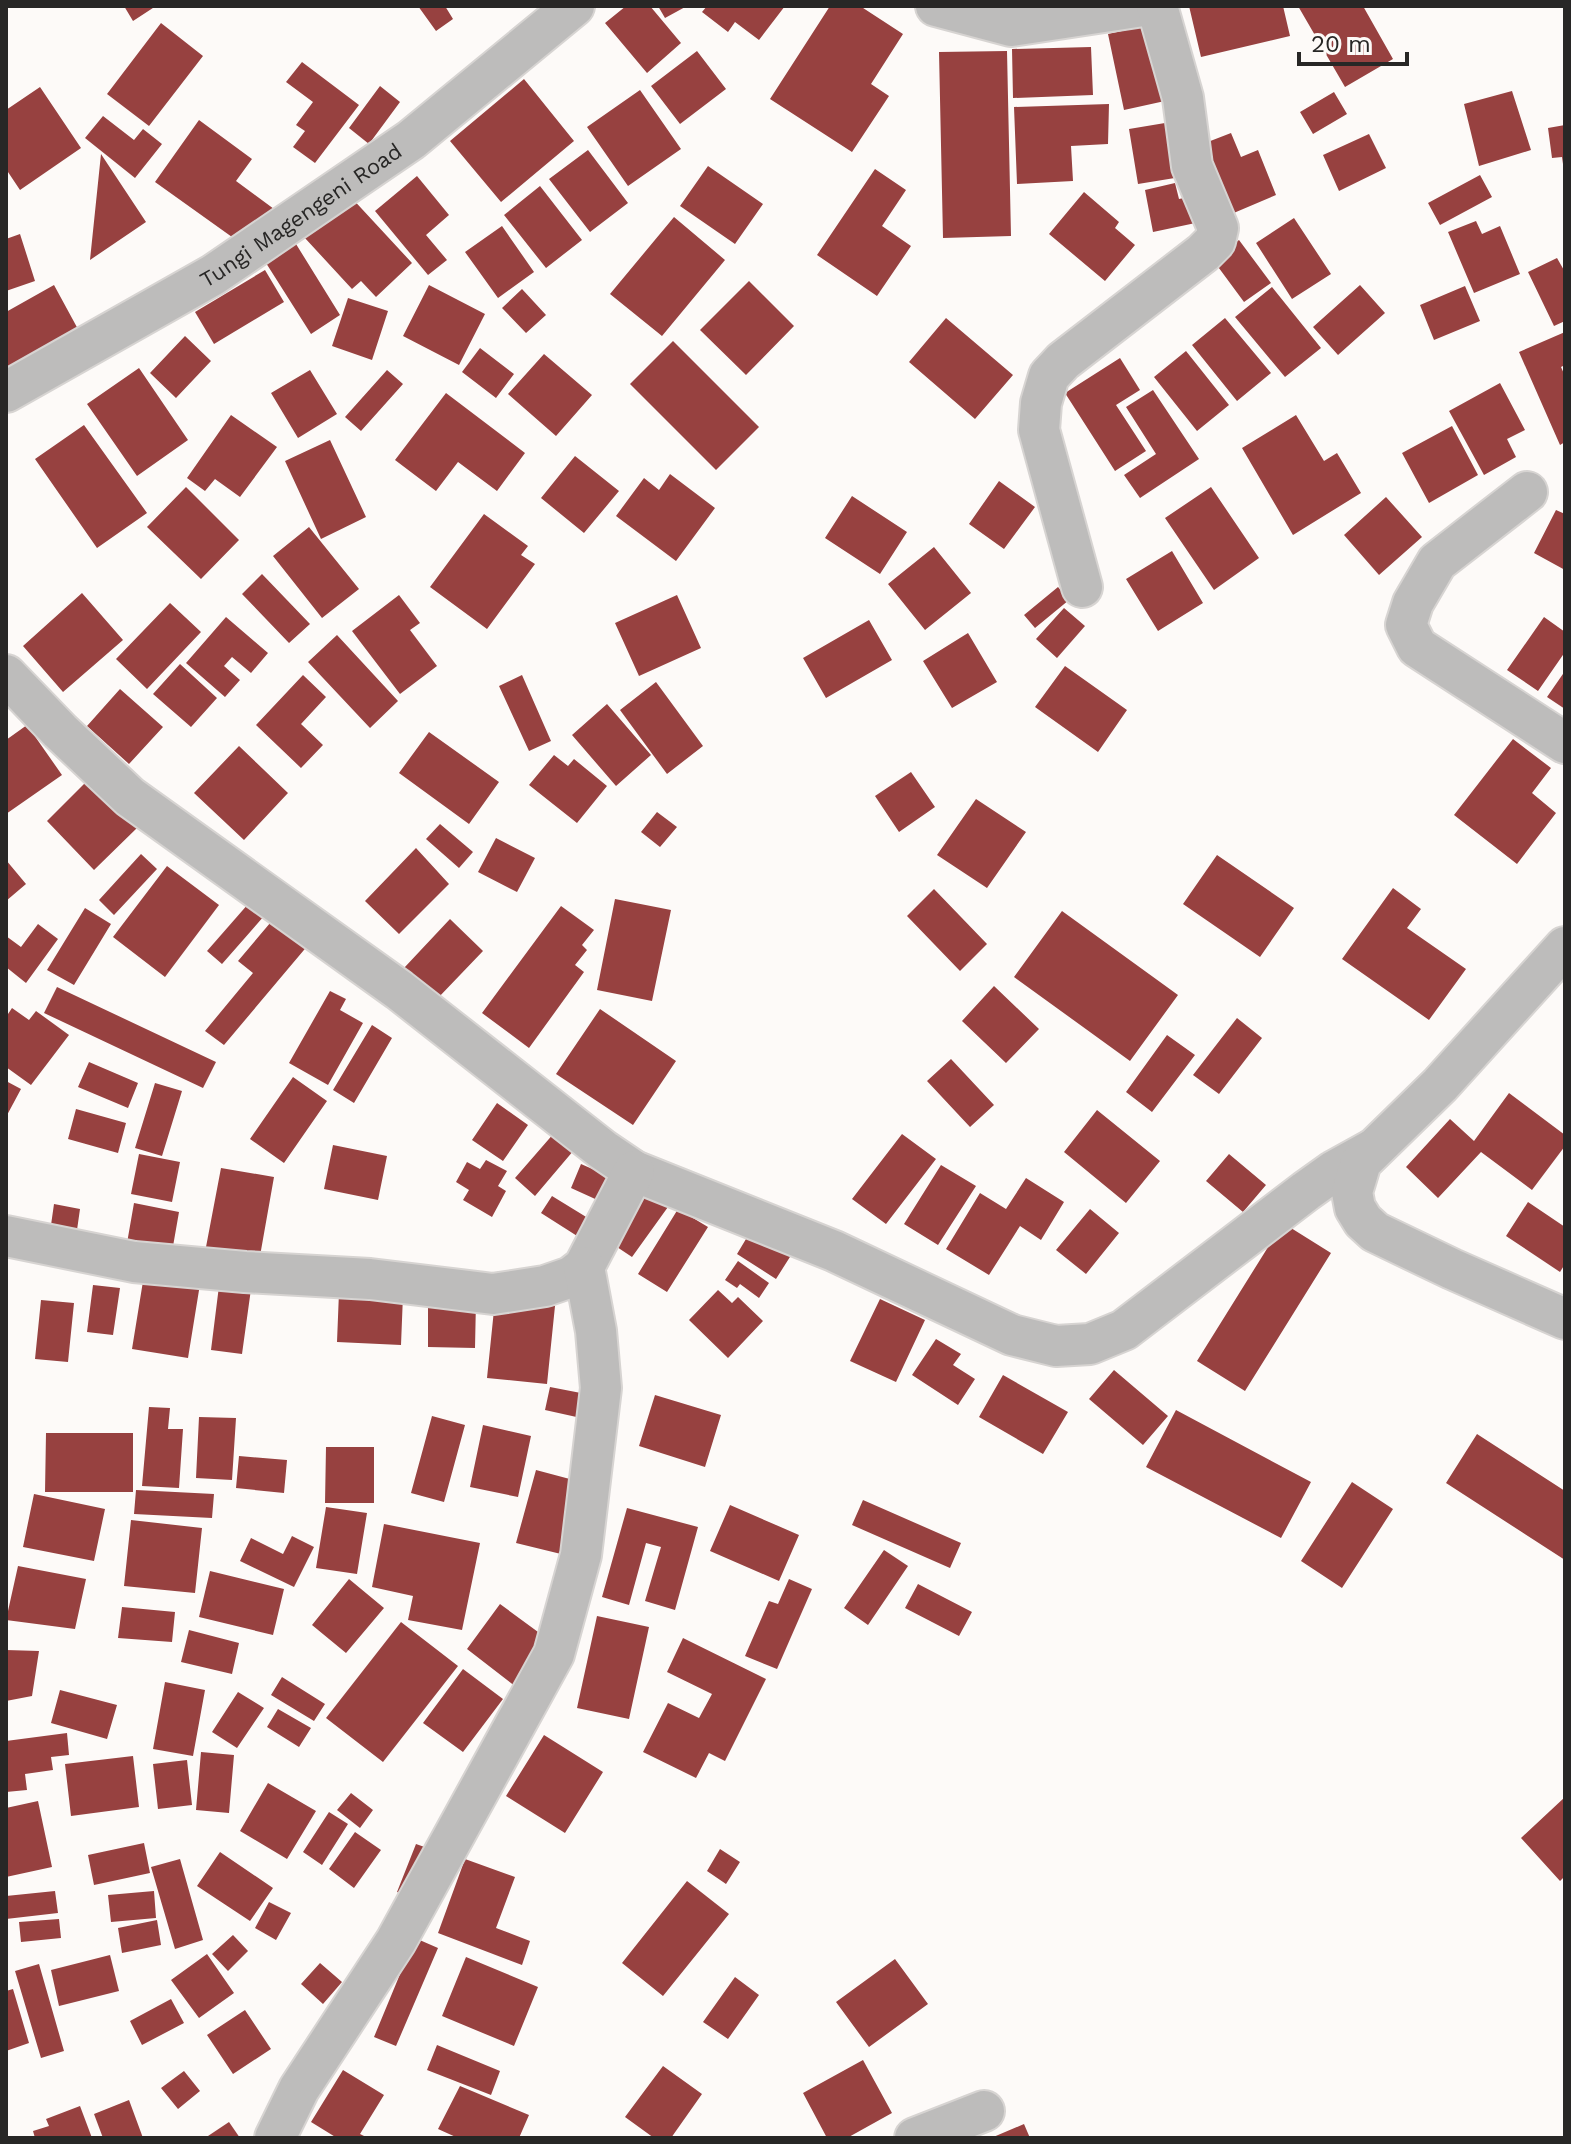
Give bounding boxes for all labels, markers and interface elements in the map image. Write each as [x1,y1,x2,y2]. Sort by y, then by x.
scale bar [1299,16,1407,66]
text: 20 m [1311,30,1371,58]
street label: Tungi Magengeni Road [196,138,406,292]

